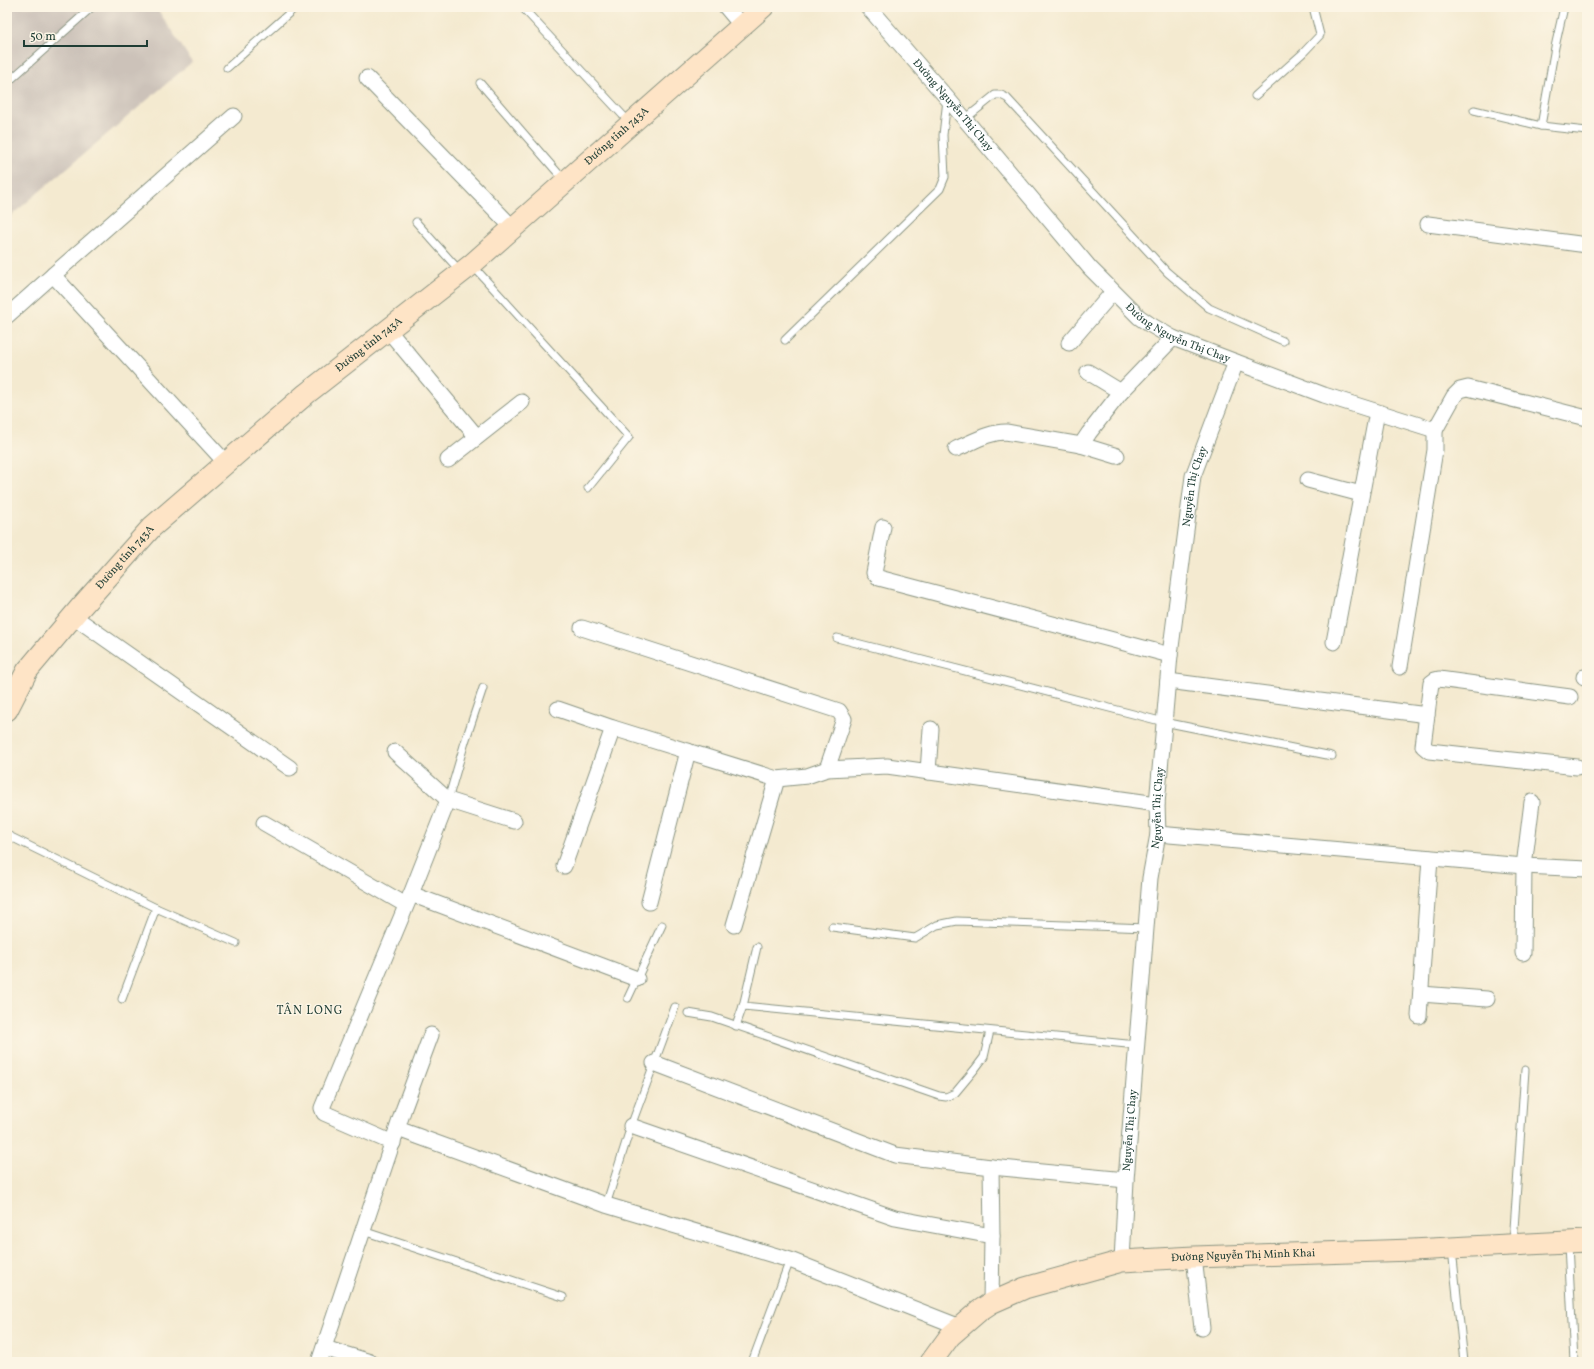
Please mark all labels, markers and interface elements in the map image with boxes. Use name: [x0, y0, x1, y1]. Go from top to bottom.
scale bar: [24, 22, 147, 48]
text: 50 m: [30, 29, 56, 45]
street label: Đường Nguyễn Thị Chạy: [909, 56, 997, 155]
street label: Đường tỉnh 743A: [581, 103, 652, 169]
street label: Đường Nguyễn Thị Chạy: [1122, 300, 1232, 367]
street label: Đường tỉnh 743A: [332, 314, 406, 376]
street label: Nguyễn Thị Chạy: [1179, 444, 1211, 528]
street label: Đường tỉnh 743A: [92, 522, 158, 593]
street label: Nguyễn Thị Chạy: [1148, 766, 1168, 850]
district label: TÂN LONG: [276, 1002, 344, 1019]
street label: Nguyễn Thị Chạy: [1119, 1089, 1141, 1172]
street label: Đường Nguyễn Thị Minh Khai: [1171, 1246, 1315, 1266]

